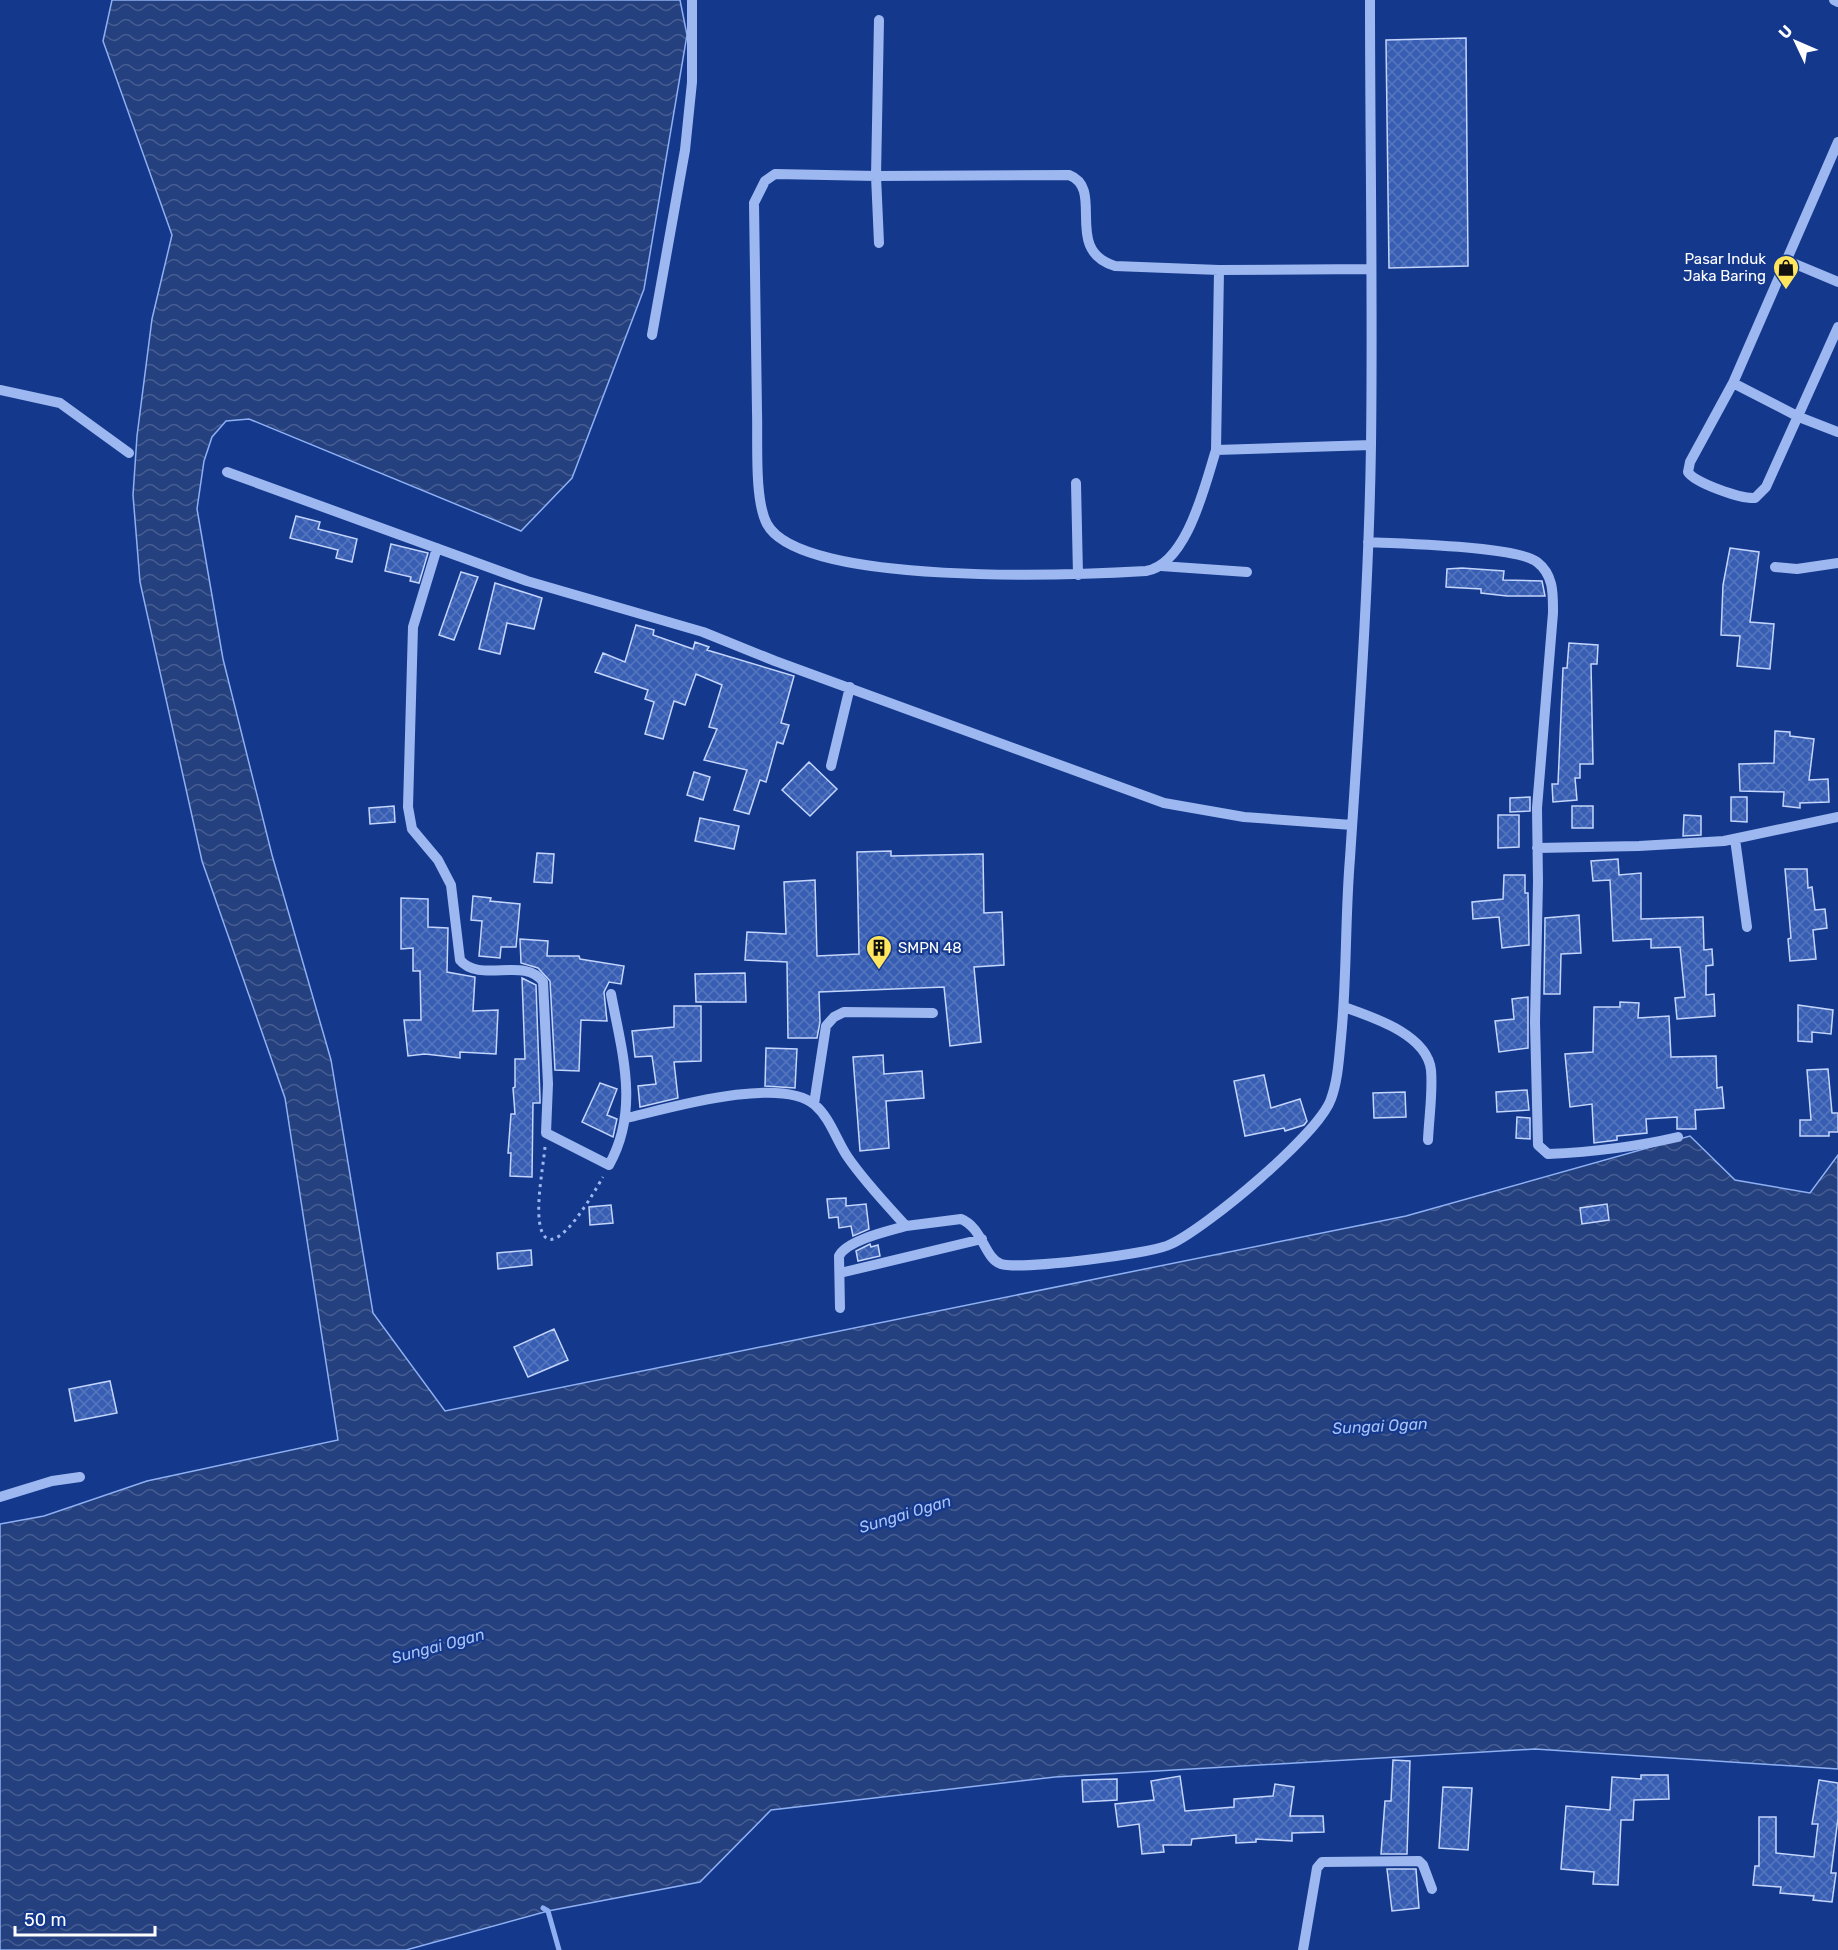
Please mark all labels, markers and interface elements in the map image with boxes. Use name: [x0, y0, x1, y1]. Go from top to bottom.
north arrow: [1766, 12, 1826, 72]
text: U: [1775, 21, 1796, 43]
place label: Pasar Induk Jaka Baring: [1683, 250, 1766, 285]
shop icon: Pasar Induk Jaka Baring: [1771, 253, 1801, 291]
building icon: SMPN 48: [864, 933, 894, 971]
place label: SMPN 48: [898, 939, 962, 957]
water label: Sungai Ogan: [1332, 1414, 1428, 1438]
water label: Sungai Ogan: [857, 1491, 953, 1537]
water label: Sungai Ogan: [389, 1624, 487, 1668]
scale bar: [15, 1899, 154, 1937]
text: 50 m: [24, 1909, 67, 1931]

